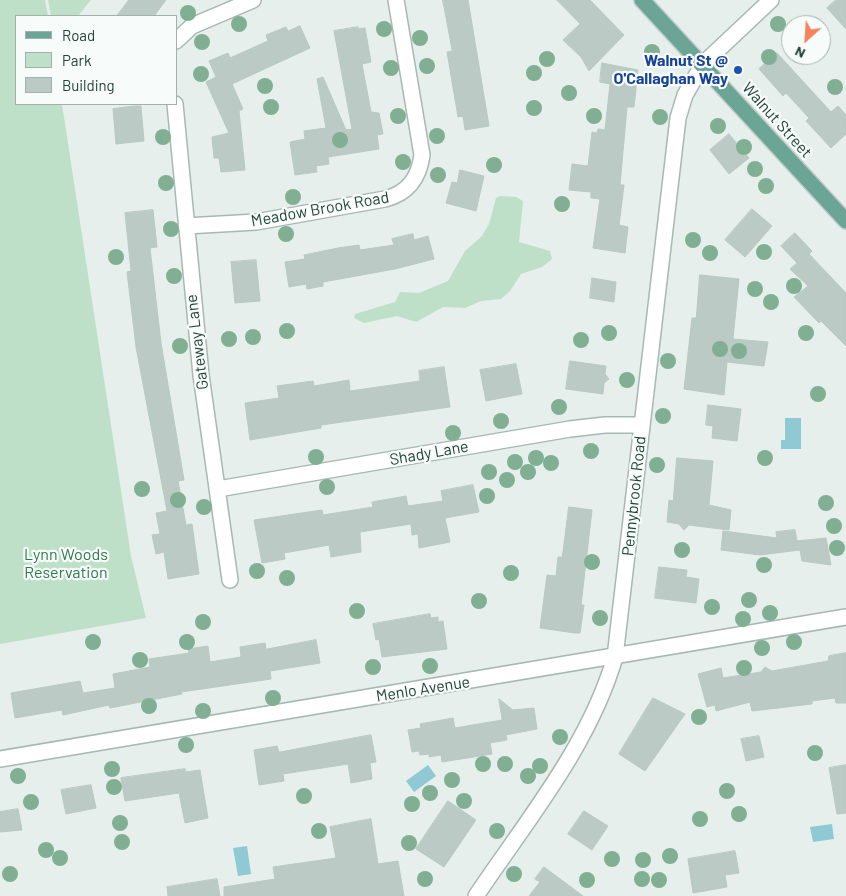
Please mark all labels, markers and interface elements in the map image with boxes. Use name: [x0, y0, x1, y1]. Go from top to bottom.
legend: [15, 15, 178, 105]
north arrow: [781, 15, 831, 65]
text: Road: [62, 26, 95, 44]
text: N: [792, 43, 808, 63]
text: Park: [62, 51, 91, 69]
place label: Walnut St @ O'Callaghan Way: [614, 51, 728, 89]
marker: Walnut St @ O'Callaghan Way: [732, 64, 744, 76]
text: Building: [62, 76, 115, 94]
street label: Walnut Street: [738, 78, 816, 162]
street label: Meadow Brook Road: [250, 187, 390, 231]
street label: Gateway Lane: [182, 293, 212, 391]
street label: Pennybrook Road: [618, 435, 650, 557]
street label: Shady Lane: [388, 437, 470, 469]
park label: Lynn Woods Reservation: [24, 545, 108, 583]
street label: Menlo Avenue: [375, 672, 471, 706]

